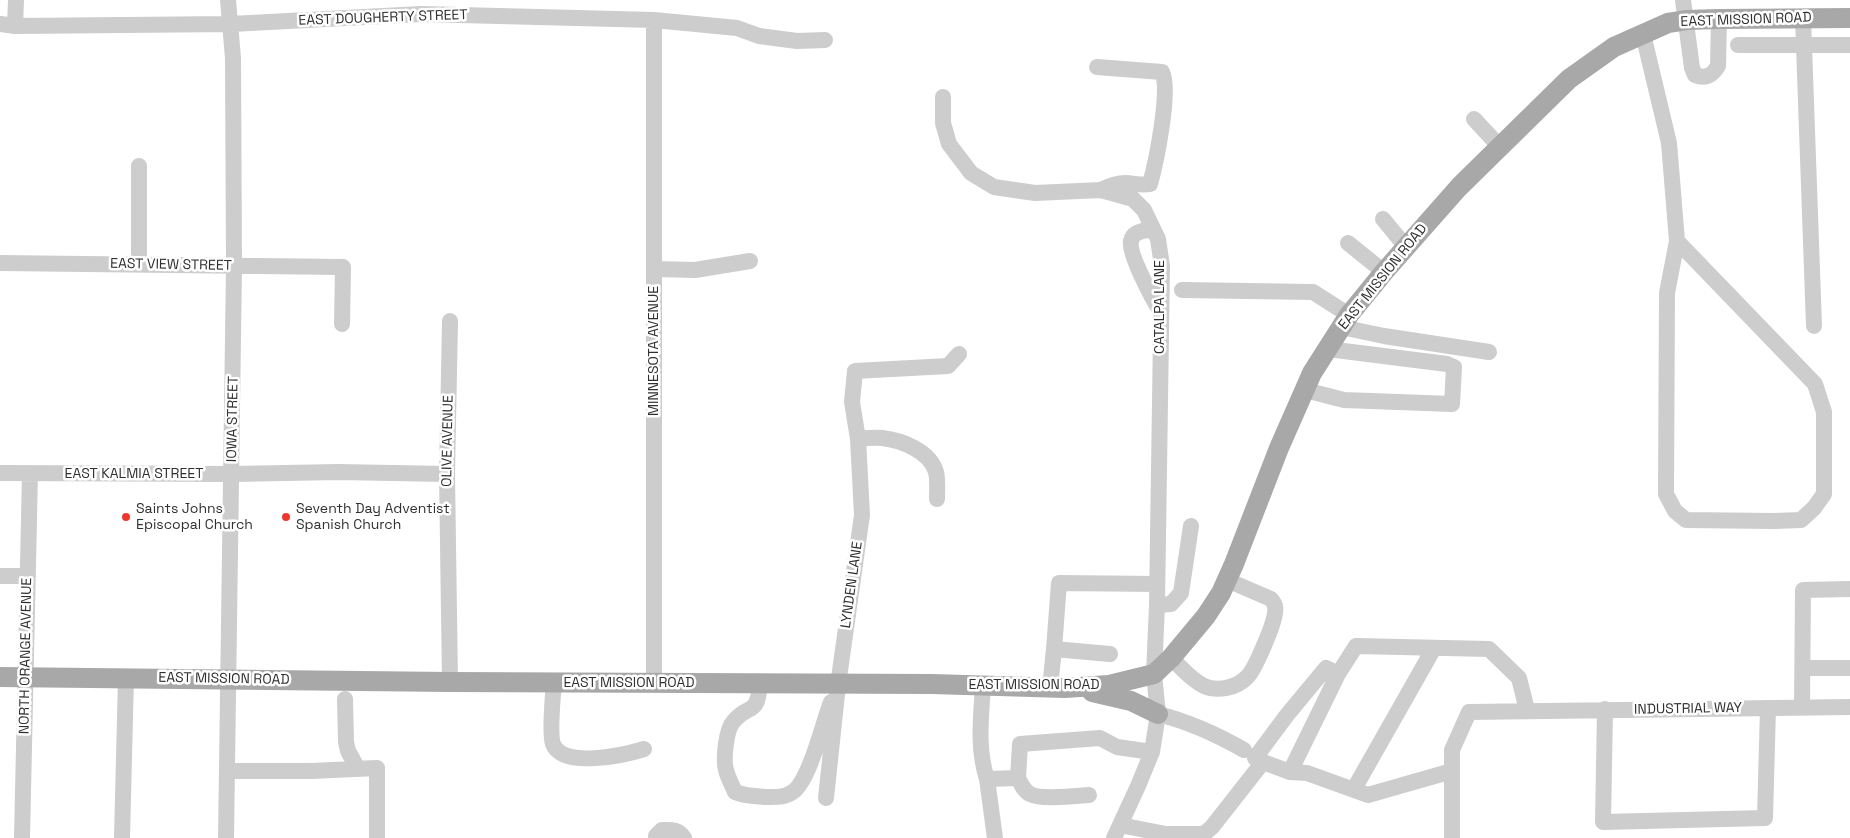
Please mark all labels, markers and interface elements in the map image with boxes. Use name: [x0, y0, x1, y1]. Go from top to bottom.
street label: EAST DOUGHERTY STREET: [298, 7, 468, 29]
street label: EAST MISSION ROAD: [1680, 9, 1812, 31]
street label: EAST MISSION ROAD: [1335, 221, 1431, 333]
street label: EAST VIEW STREET: [110, 256, 232, 274]
street label: CATALPA LANE: [1152, 260, 1168, 354]
street label: MINNESOTA AVENUE: [646, 286, 662, 416]
street label: IOWA STREET: [224, 376, 242, 462]
street label: OLIVE AVENUE: [439, 395, 457, 487]
street label: EAST KALMIA STREET: [65, 466, 203, 482]
place label: Saints Johns Episcopal Church: [136, 501, 253, 534]
place label: Seventh Day Adventist Spanish Church: [296, 501, 450, 534]
marker: Saints Johns Episcopal Church: [120, 511, 132, 523]
marker: Seventh Day Adventist Spanish Church: [280, 511, 292, 523]
street label: LYNDEN LANE: [838, 541, 866, 629]
street label: NORTH ORANGE AVENUE: [16, 578, 36, 734]
street label: EAST MISSION ROAD: [158, 669, 290, 689]
street label: EAST MISSION ROAD: [563, 675, 695, 691]
street label: EAST MISSION ROAD: [968, 677, 1100, 693]
street label: INDUSTRIAL WAY: [1634, 700, 1742, 718]

